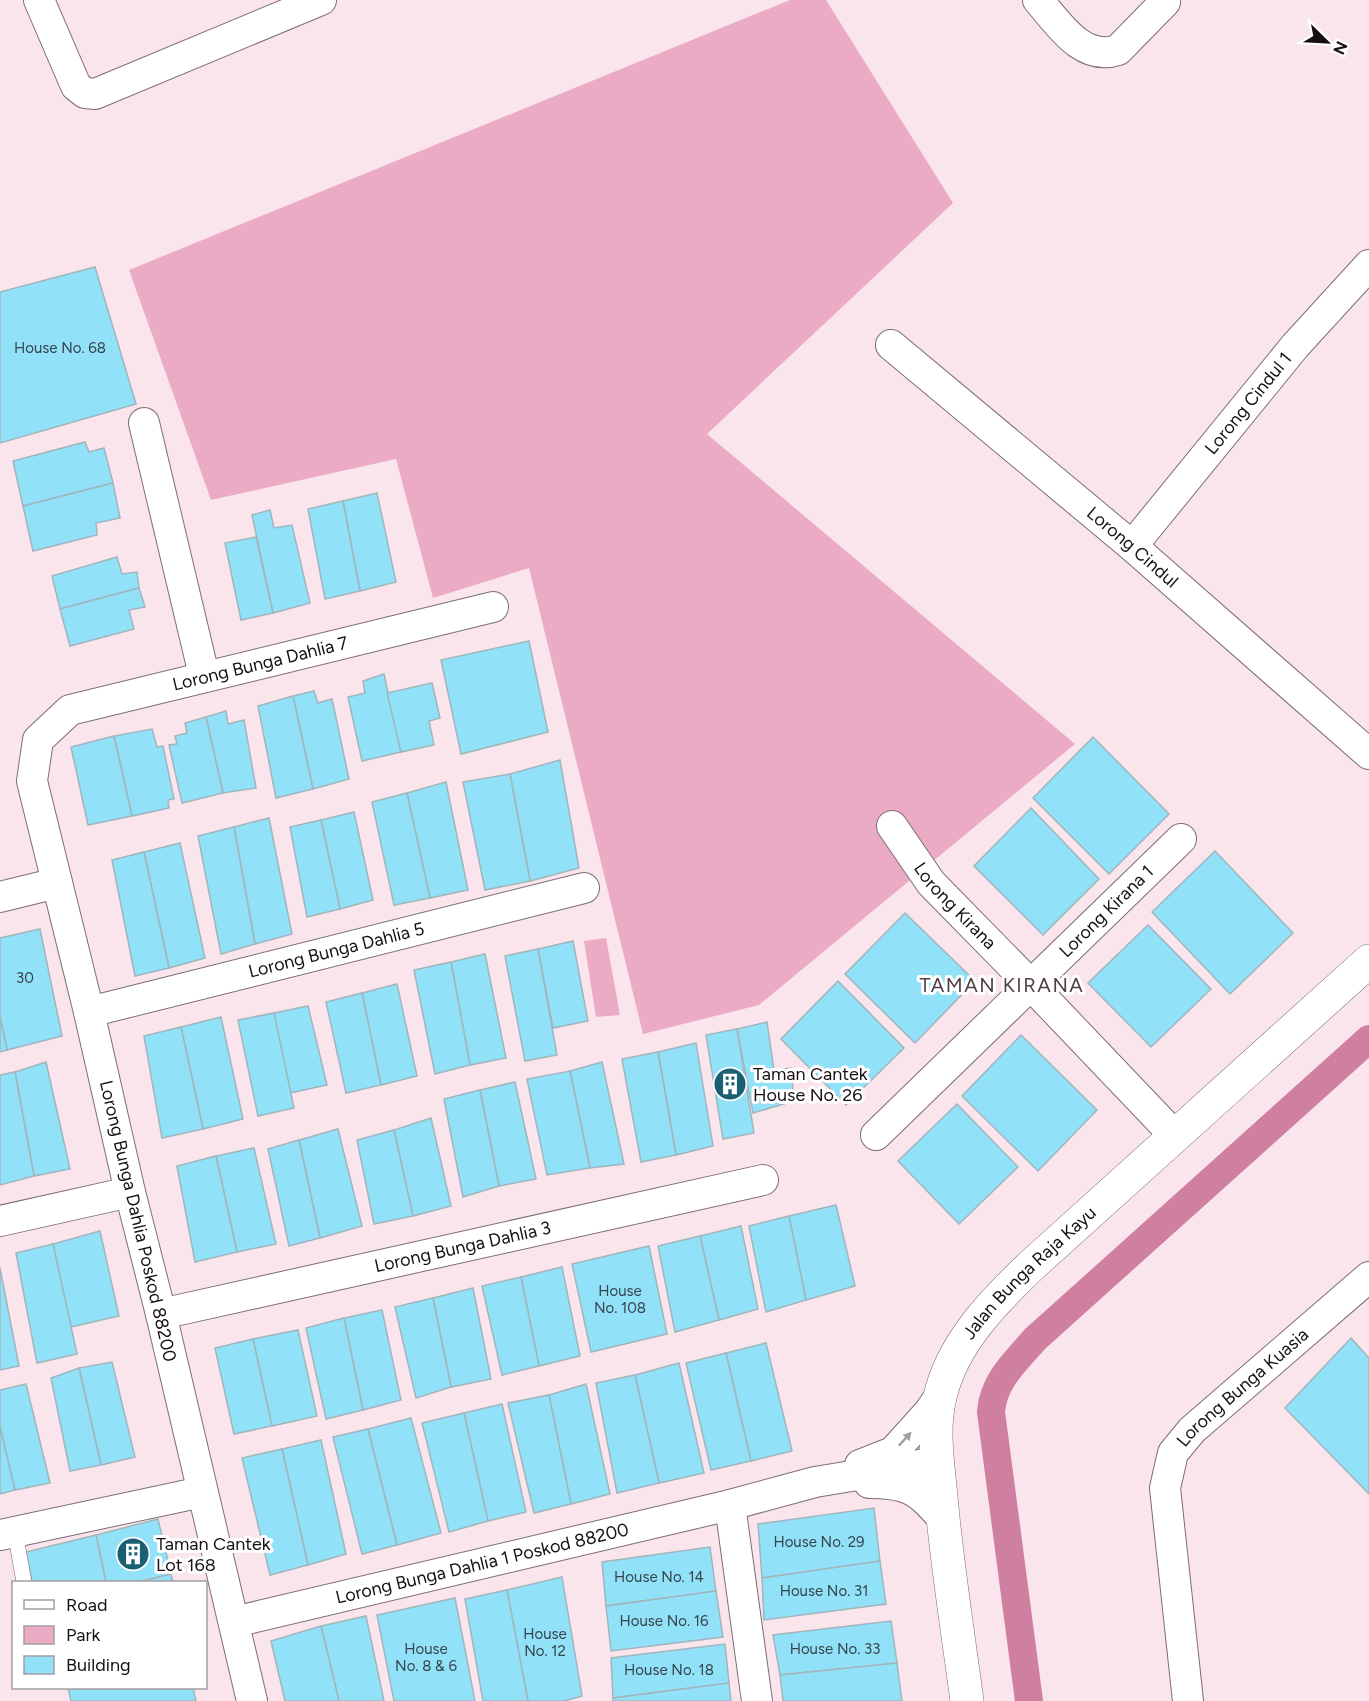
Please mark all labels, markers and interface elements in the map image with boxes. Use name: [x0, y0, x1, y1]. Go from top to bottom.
north arrow: [1297, 12, 1357, 72]
text: N: [1329, 38, 1351, 57]
house number: House No. 68: [14, 339, 106, 357]
street label: Lorong Cindul 1: [1200, 348, 1296, 459]
street label: Lorong Cindul: [1082, 502, 1183, 592]
street label: Lorong Bunga Dahlia 7: [170, 632, 350, 696]
street label: Lorong Kirana: [909, 858, 1001, 954]
street label: Lorong Kirana 1: [1055, 861, 1158, 962]
street label: Lorong Bunga Dahlia 5: [246, 917, 427, 983]
house number: 30: [16, 969, 34, 987]
district label: TAMAN KIRANA: [920, 973, 1084, 997]
place label: Taman Cantek House No. 26: [753, 1063, 868, 1106]
building icon: Taman Cantek House No. 26: [712, 1066, 748, 1102]
street label: Lorong Bunga Dahlia Poskod 88200: [95, 1078, 181, 1364]
street label: Jalan Bunga Raja Kayu: [958, 1202, 1101, 1344]
street label: Lorong Bunga Dahlia 3: [372, 1217, 553, 1277]
house number: House No. 108: [594, 1282, 646, 1317]
street label: Lorong Bunga Kuasia: [1172, 1323, 1313, 1451]
one-way arrow: [898, 1432, 912, 1447]
street label: Lorong Bunga Dahlia 1 Poskod 88200: [333, 1518, 631, 1609]
place label: Taman Cantek Lot 168: [156, 1533, 271, 1576]
house number: House No. 29: [773, 1533, 865, 1551]
building icon: Taman Cantek Lot 168: [115, 1536, 151, 1572]
house number: House No. 14: [614, 1568, 704, 1586]
legend: [12, 1581, 207, 1689]
house number: House No. 31: [780, 1582, 868, 1600]
text: Road: [66, 1594, 107, 1616]
house number: House No. 16: [619, 1612, 709, 1630]
text: Park: [66, 1624, 101, 1646]
house number: House No. 12: [523, 1625, 567, 1660]
house number: House No. 8 & 6: [395, 1640, 457, 1675]
house number: House No. 33: [790, 1640, 880, 1658]
text: Building: [66, 1654, 131, 1676]
house number: House No. 18: [624, 1661, 714, 1679]

